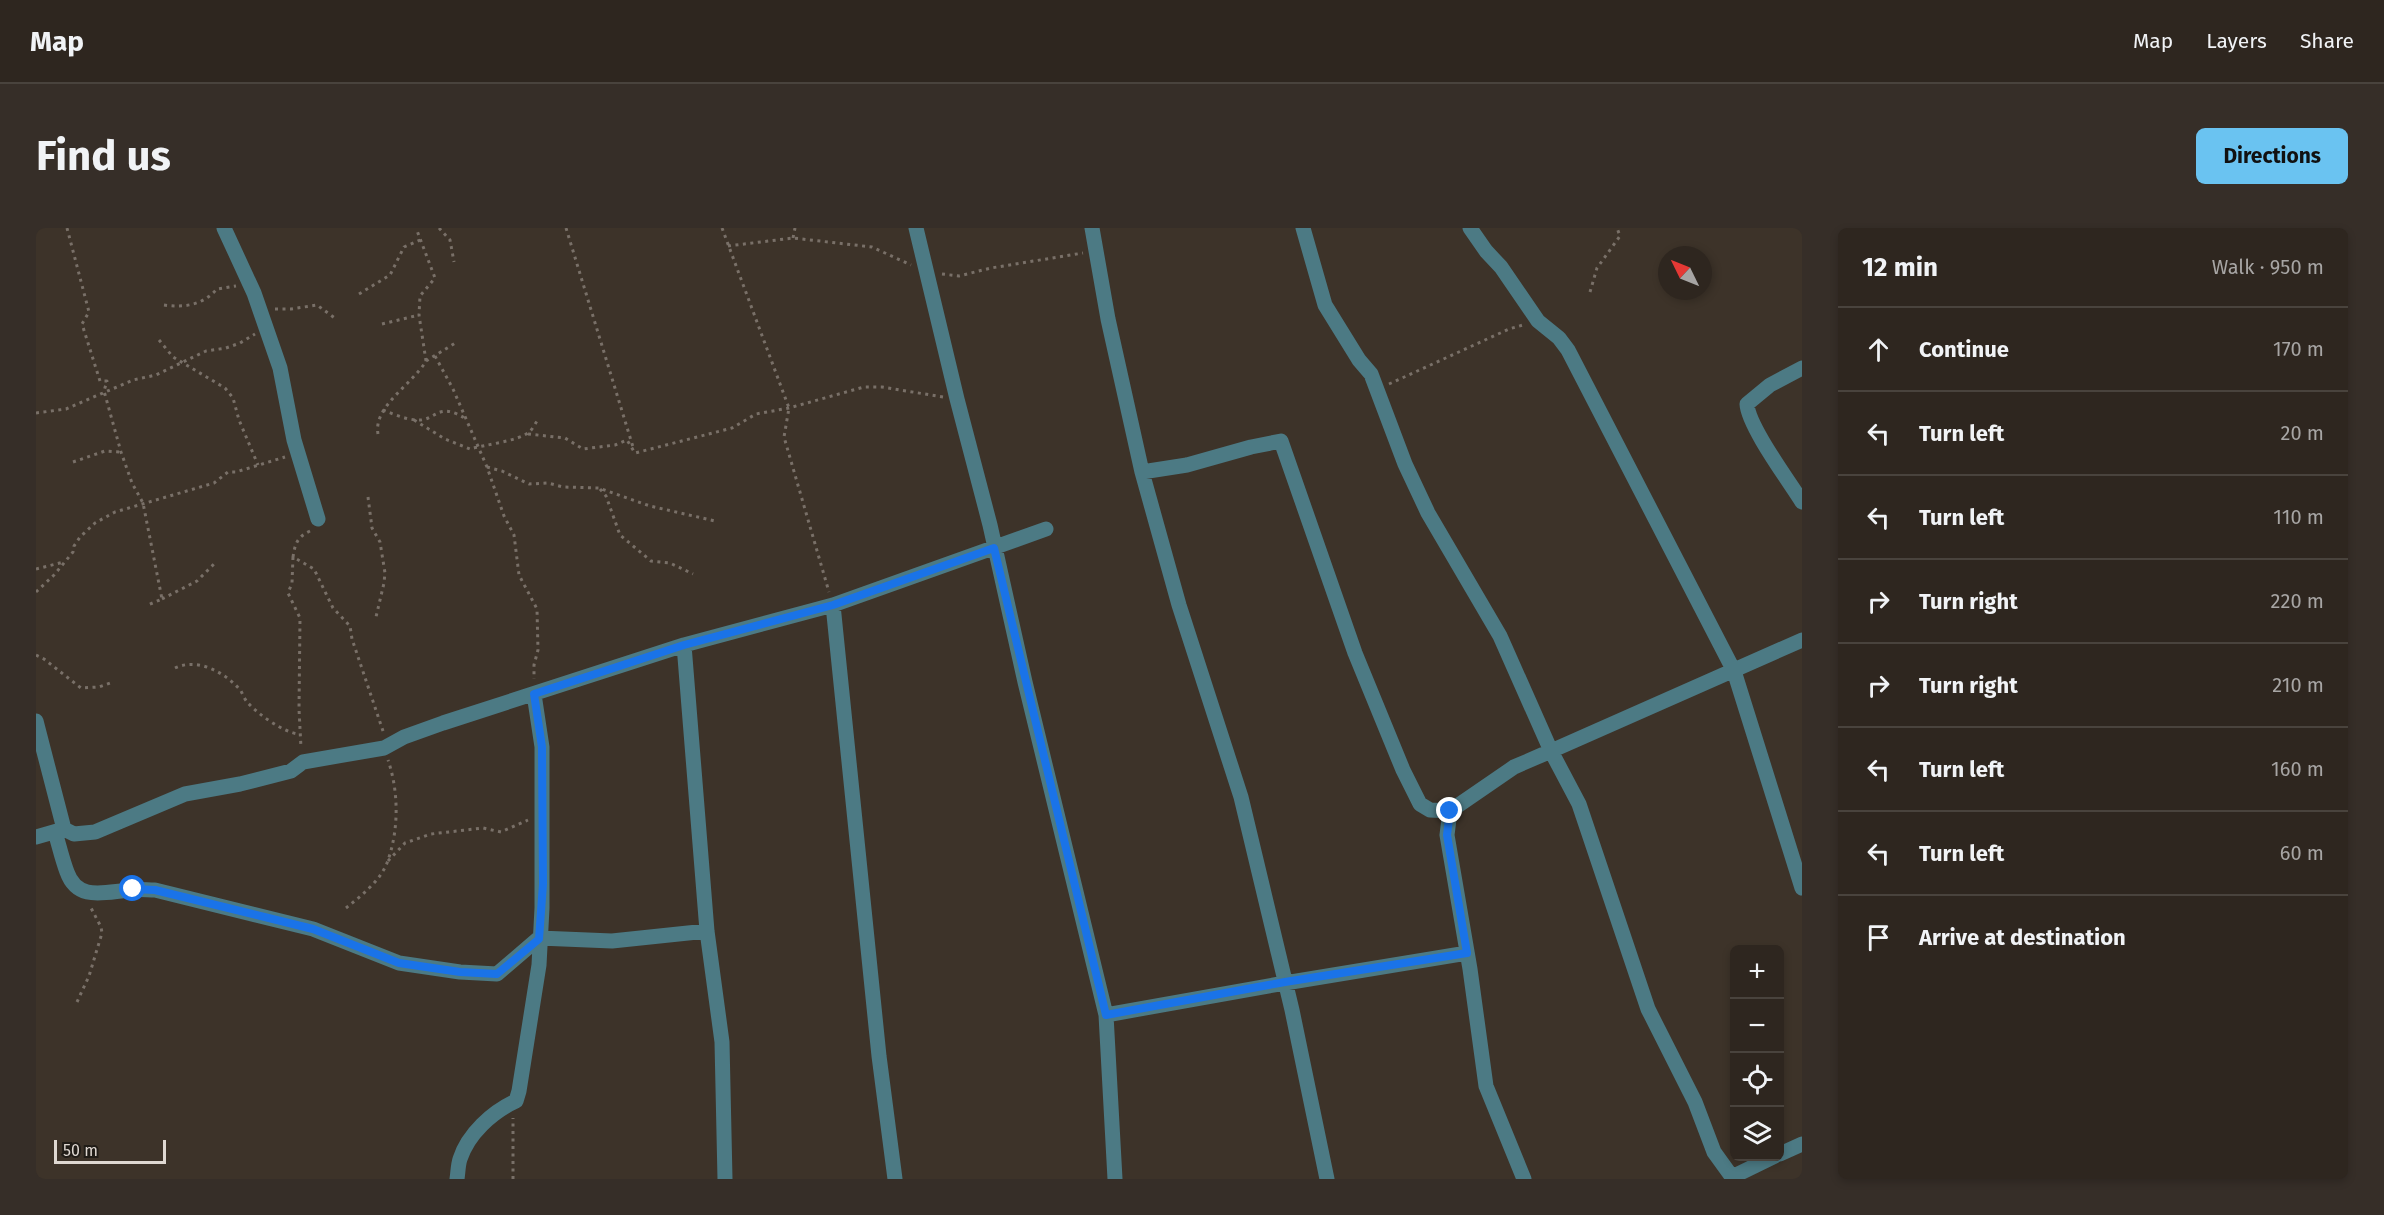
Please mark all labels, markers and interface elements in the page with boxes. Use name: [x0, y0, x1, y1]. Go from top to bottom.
text: Map: [30, 25, 84, 58]
text: Map: [2133, 28, 2173, 54]
text: Layers: [2206, 28, 2267, 54]
text: Share: [2300, 28, 2354, 54]
button: Directions: [2196, 128, 2348, 184]
text: Find us: [36, 131, 171, 181]
north arrow: [1658, 246, 1712, 300]
text: 12 min: [1862, 252, 1938, 283]
text: Walk · 950 m: [2212, 255, 2324, 279]
icon: ahead: [1862, 333, 1895, 366]
text: Continue: [1919, 336, 2009, 363]
text: 170 m: [2273, 337, 2324, 361]
icon: left: [1862, 417, 1895, 450]
text: Turn left: [1919, 420, 2004, 447]
text: 20 m: [2281, 421, 2324, 445]
icon: left: [1862, 501, 1895, 534]
text: Turn left: [1919, 504, 2004, 531]
text: 110 m: [2273, 505, 2324, 529]
icon: right: [1862, 585, 1895, 618]
text: Turn right: [1919, 588, 2018, 615]
text: 220 m: [2271, 589, 2324, 613]
icon: right: [1862, 669, 1895, 702]
text: Turn right: [1919, 672, 2018, 699]
text: 210 m: [2272, 673, 2324, 697]
icon: left: [1862, 753, 1895, 786]
text: Turn left: [1919, 756, 2004, 783]
text: 160 m: [2271, 757, 2324, 781]
route end: [1436, 797, 1462, 823]
icon: left: [1862, 837, 1895, 870]
text: Turn left: [1919, 840, 2004, 867]
text: 60 m: [2280, 841, 2324, 865]
route start: [119, 875, 145, 901]
icon: arrive: [1862, 921, 1895, 954]
text: Arrive at destination: [1919, 924, 2126, 951]
map controls: [1730, 945, 1784, 1161]
button: +: [1730, 945, 1784, 999]
button: −: [1730, 999, 1784, 1053]
button: locate: [1730, 1053, 1784, 1107]
button: layers: [1730, 1107, 1784, 1161]
scale bar: [54, 1137, 166, 1164]
text: 50 m: [63, 1141, 98, 1160]

